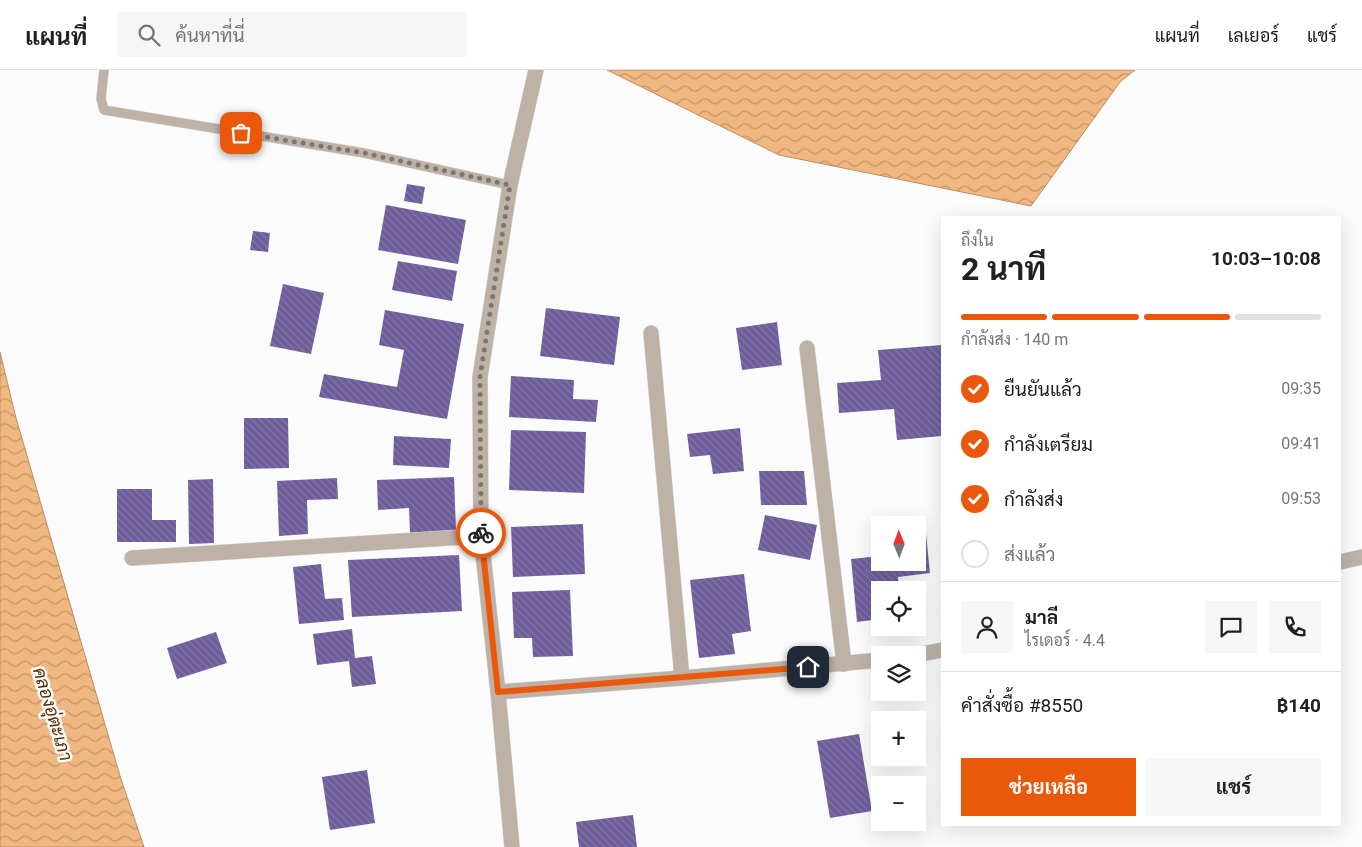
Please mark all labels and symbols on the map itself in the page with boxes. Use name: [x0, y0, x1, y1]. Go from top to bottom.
pin: [220, 112, 262, 154]
courier: [456, 508, 506, 558]
north arrow: [871, 516, 926, 571]
pin: [787, 646, 829, 688]
water label: คลองอุ่ตะเภา: [27, 664, 78, 764]

